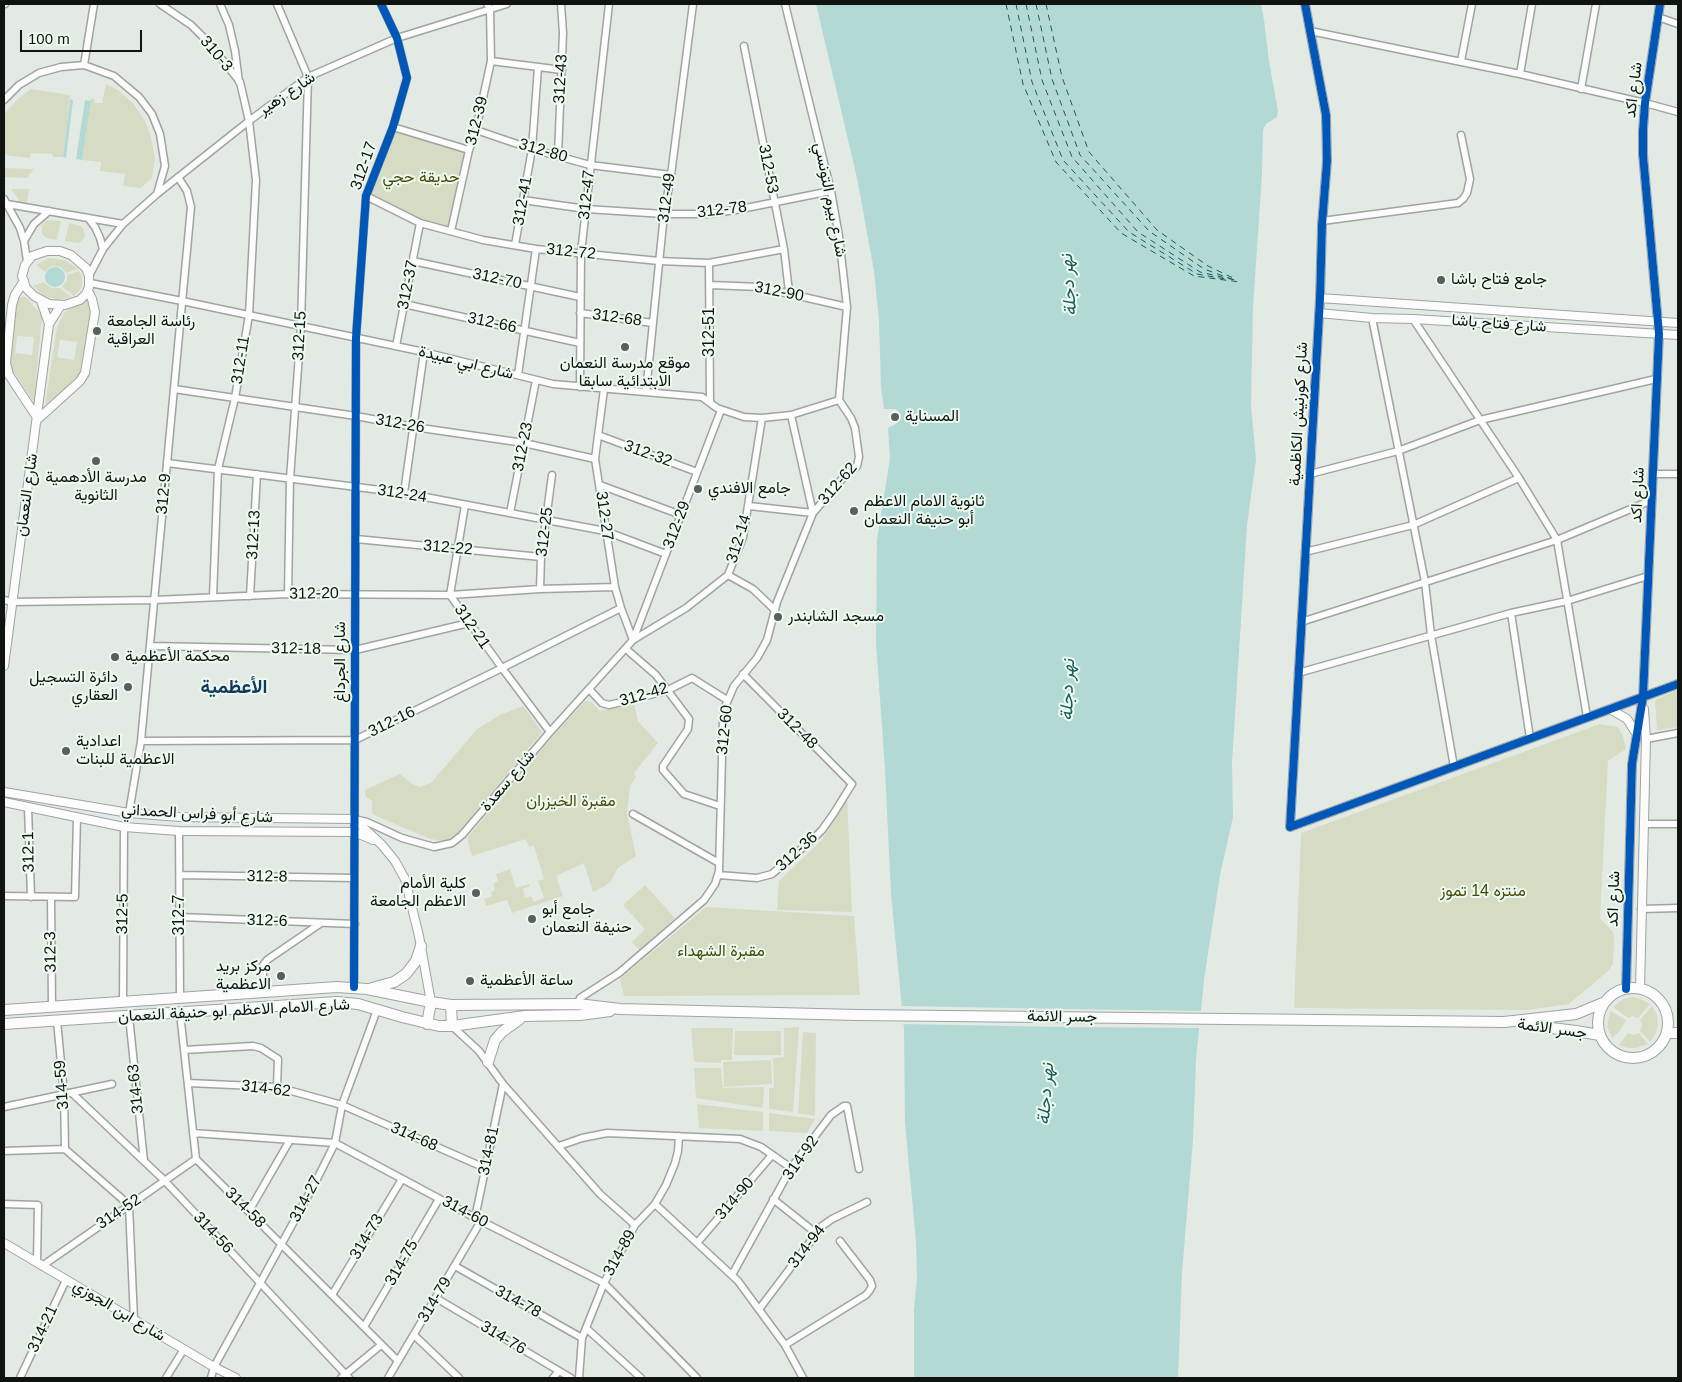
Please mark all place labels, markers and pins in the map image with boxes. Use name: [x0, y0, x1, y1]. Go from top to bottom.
place label: جامع فتاح باشا: [1451, 270, 1547, 290]
marker: جامع فتاح باشا: [1435, 274, 1447, 286]
place label: رئاسة الجامعة العراقية: [107, 312, 195, 350]
marker: رئاسة الجامعة العراقية: [91, 325, 103, 337]
marker: موقع مدرسة النعمان الابتدائية سابقا: [619, 341, 631, 353]
place label: موقع مدرسة النعمان الابتدائية سابقا: [560, 354, 690, 392]
place label: المسناية: [905, 407, 959, 427]
marker: المسناية: [889, 411, 901, 423]
marker: مدرسة الأدهمية الثانوية: [90, 455, 102, 467]
place label: مدرسة الأدهمية الثانوية: [45, 468, 147, 506]
place label: جامع الافندي: [708, 479, 791, 499]
marker: جامع الافندي: [692, 483, 704, 495]
place label: ثانوية الامام الاعظم أبو حنيفة النعمان: [864, 492, 984, 530]
marker: ثانوية الامام الاعظم أبو حنيفة النعمان: [848, 505, 860, 517]
place label: مسجد الشابندر: [788, 607, 884, 627]
marker: مسجد الشابندر: [772, 611, 784, 623]
place label: محكمة الأعظمية: [125, 647, 230, 667]
marker: محكمة الأعظمية: [109, 651, 121, 663]
place label: دائرة التسجيل العقاري: [29, 668, 118, 706]
marker: دائرة التسجيل العقاري: [122, 681, 134, 693]
place label: اعدادية الاعظمية للبنات: [76, 732, 174, 770]
marker: اعدادية الاعظمية للبنات: [60, 745, 72, 757]
place label: كلية الأمام الاعظم الجامعة: [370, 874, 466, 912]
marker: كلية الأمام الاعظم الجامعة: [470, 887, 482, 899]
place label: جامع أبو حنيفة النعمان: [542, 900, 632, 938]
marker: جامع أبو حنيفة النعمان: [526, 913, 538, 925]
place label: مركز بريد الاعظمية: [216, 957, 271, 995]
marker: مركز بريد الاعظمية: [275, 970, 287, 982]
place label: ساعة الأعظمية: [480, 971, 573, 991]
marker: ساعة الأعظمية: [464, 975, 476, 987]

